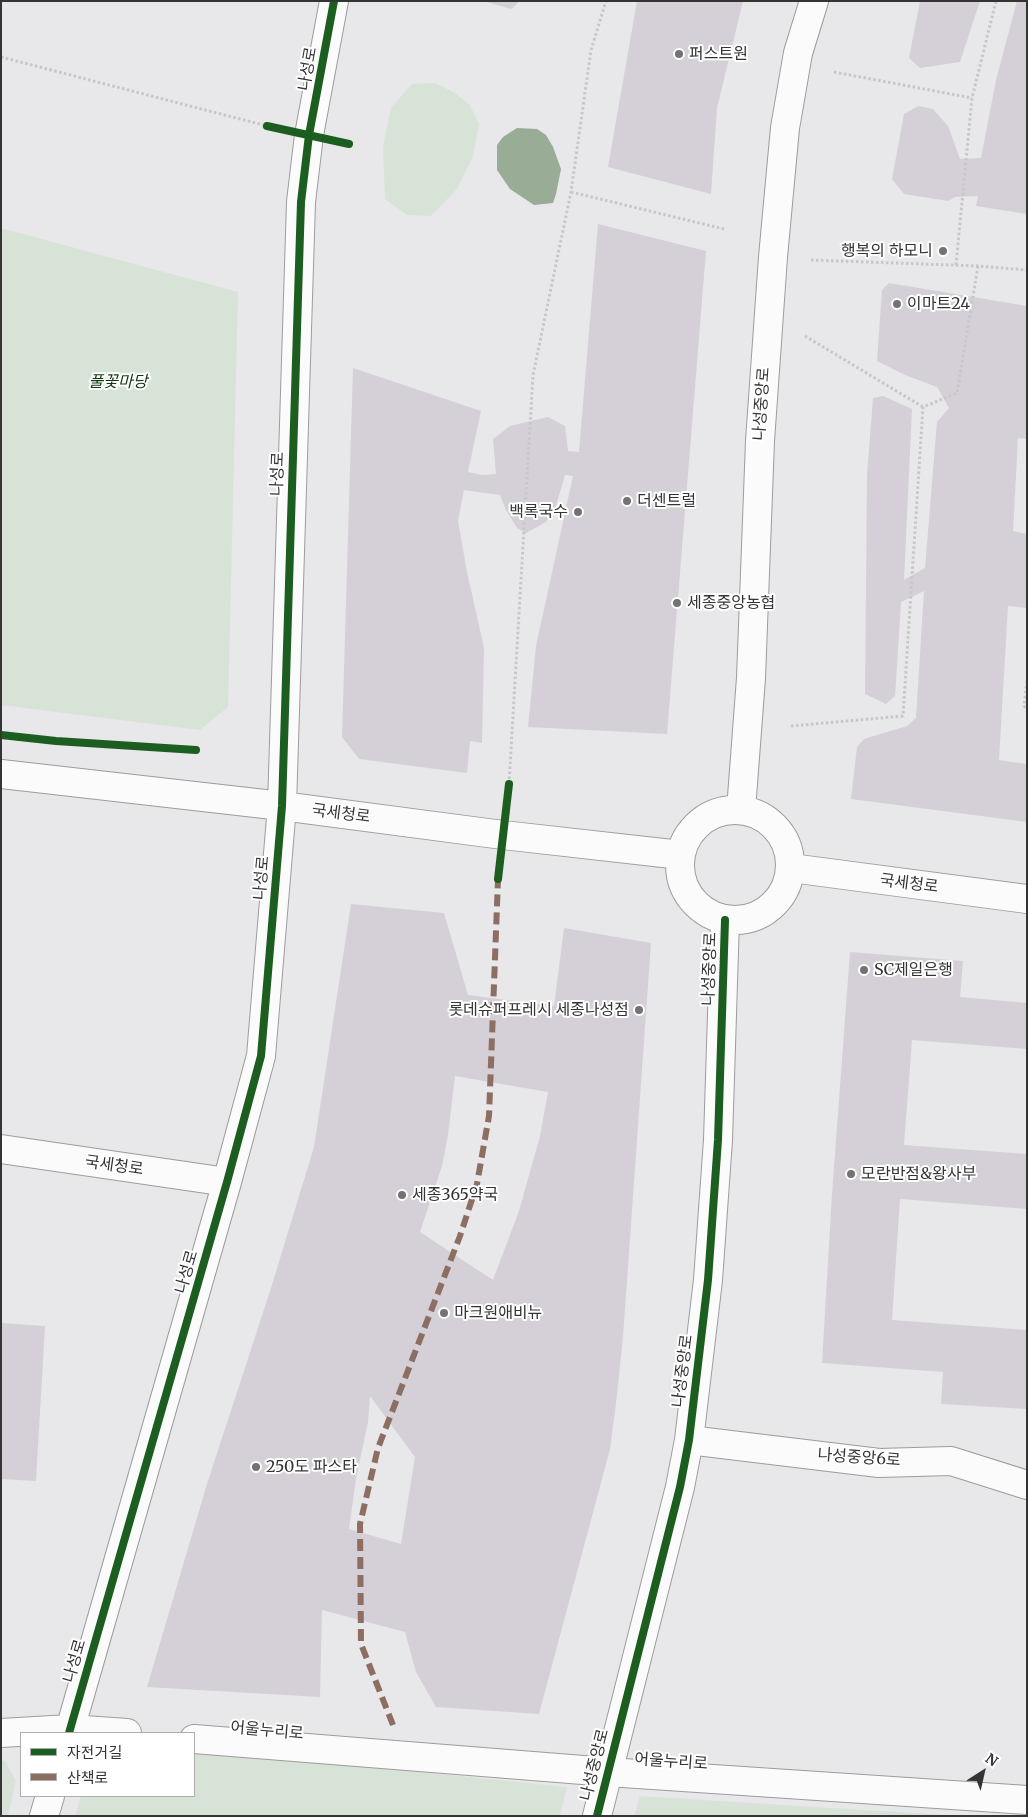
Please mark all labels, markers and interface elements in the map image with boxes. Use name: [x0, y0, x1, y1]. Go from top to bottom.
place label: 퍼스트원: [689, 44, 748, 64]
street label: 나성로: [295, 46, 321, 92]
marker: 퍼스트원: [673, 48, 685, 60]
place label: 행복의 하모니: [841, 241, 933, 261]
marker: 행복의 하모니: [937, 245, 949, 257]
place label: 이마트24: [907, 294, 970, 314]
marker: 이마트24: [891, 298, 903, 310]
street label: 나성중앙로: [750, 367, 774, 441]
park label: 풀꽃마당: [89, 372, 147, 392]
street label: 나성로: [268, 452, 288, 496]
place label: 더센트럴: [637, 491, 696, 511]
marker: 더센트럴: [621, 495, 633, 507]
place label: 백록국수: [509, 502, 568, 522]
marker: 백록국수: [572, 506, 584, 518]
place label: 세종중앙농협: [687, 593, 775, 613]
marker: 세종중앙농협: [671, 597, 683, 609]
street label: 국세청로: [311, 801, 371, 827]
street label: 나성로: [251, 855, 273, 901]
street label: 국세청로: [879, 871, 939, 897]
street label: 나성중앙로: [699, 932, 721, 1006]
place label: SC제일은행: [874, 960, 953, 980]
marker: SC제일은행: [858, 964, 870, 976]
place label: 롯데슈퍼프레시 세종나성점: [449, 1000, 629, 1020]
marker: 롯데슈퍼프레시 세종나성점: [633, 1004, 645, 1016]
street label: 국세청로: [84, 1152, 144, 1180]
place label: 모란반점&왕사부: [861, 1164, 976, 1184]
marker: 모란반점&왕사부: [845, 1168, 857, 1180]
place label: 세종365약국: [412, 1185, 498, 1205]
marker: 세종365약국: [396, 1189, 408, 1201]
street label: 나성로: [172, 1248, 202, 1296]
place label: 마크원애비뉴: [454, 1303, 542, 1323]
marker: 마크원애비뉴: [438, 1307, 450, 1319]
street label: 나성중앙로: [669, 1333, 697, 1409]
street label: 나성중앙6로: [817, 1446, 901, 1470]
place label: 250도 파스타: [266, 1457, 357, 1477]
marker: 250도 파스타: [250, 1461, 262, 1473]
street label: 나성로: [60, 1637, 90, 1685]
street label: 어울누리로: [230, 1718, 304, 1744]
street label: 나성중앙로: [577, 1727, 613, 1803]
legend: [20, 1732, 195, 1797]
text: 자전거길: [67, 1743, 122, 1762]
north arrow: [958, 1747, 1008, 1797]
text: N: [982, 1749, 1001, 1770]
street label: 어울누리로: [634, 1750, 708, 1774]
text: 산책로: [67, 1768, 108, 1787]

